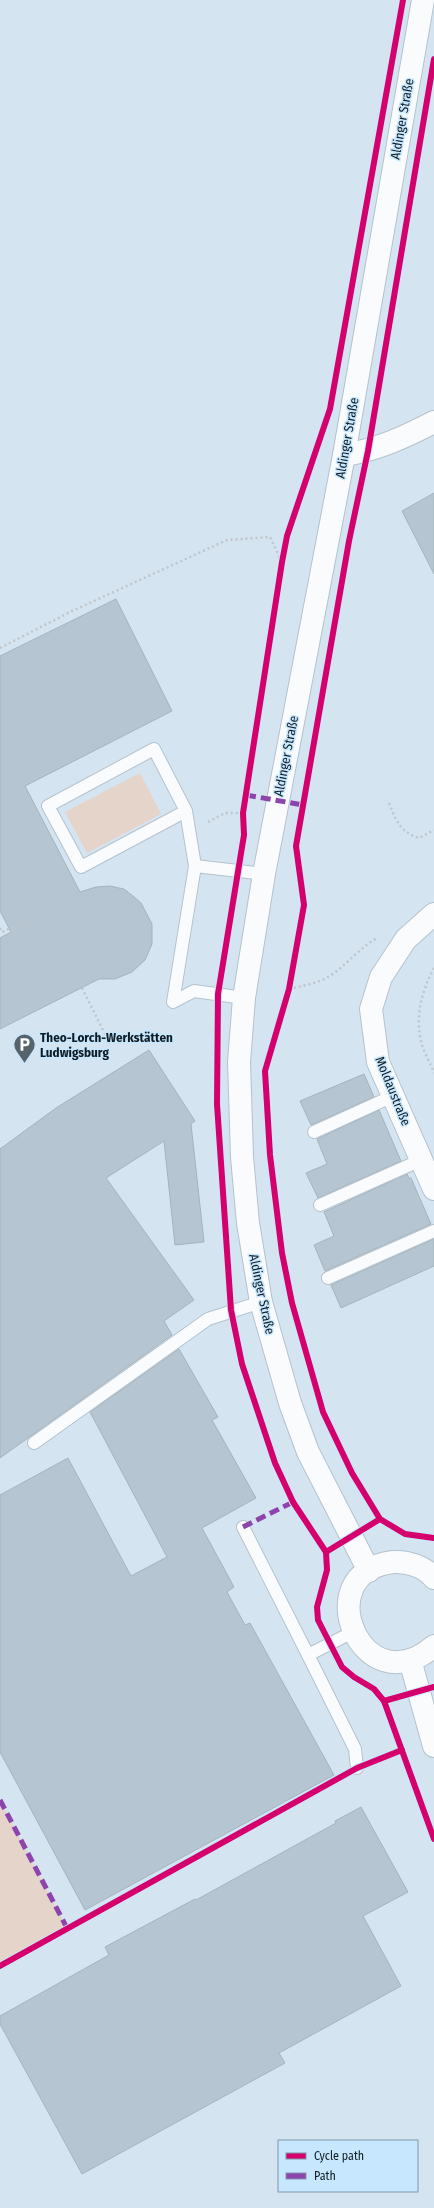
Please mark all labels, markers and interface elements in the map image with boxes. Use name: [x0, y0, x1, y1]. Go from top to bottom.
street label: Aldinger Straße: [388, 77, 416, 161]
street label: Aldinger Straße: [333, 396, 361, 480]
street label: Aldinger Straße: [271, 714, 301, 798]
place label: Theo-Lorch-Werkstätten Ludwigsburg: [40, 1030, 173, 1060]
parking icon: Theo-Lorch-Werkstätten Ludwigsburg: [12, 1031, 38, 1064]
street label: Moldaustraße: [372, 1054, 414, 1128]
street label: Aldinger Straße: [246, 1252, 278, 1336]
legend: [278, 2140, 418, 2192]
text: Cycle path: [314, 2149, 364, 2163]
text: Path: [314, 2169, 336, 2183]

